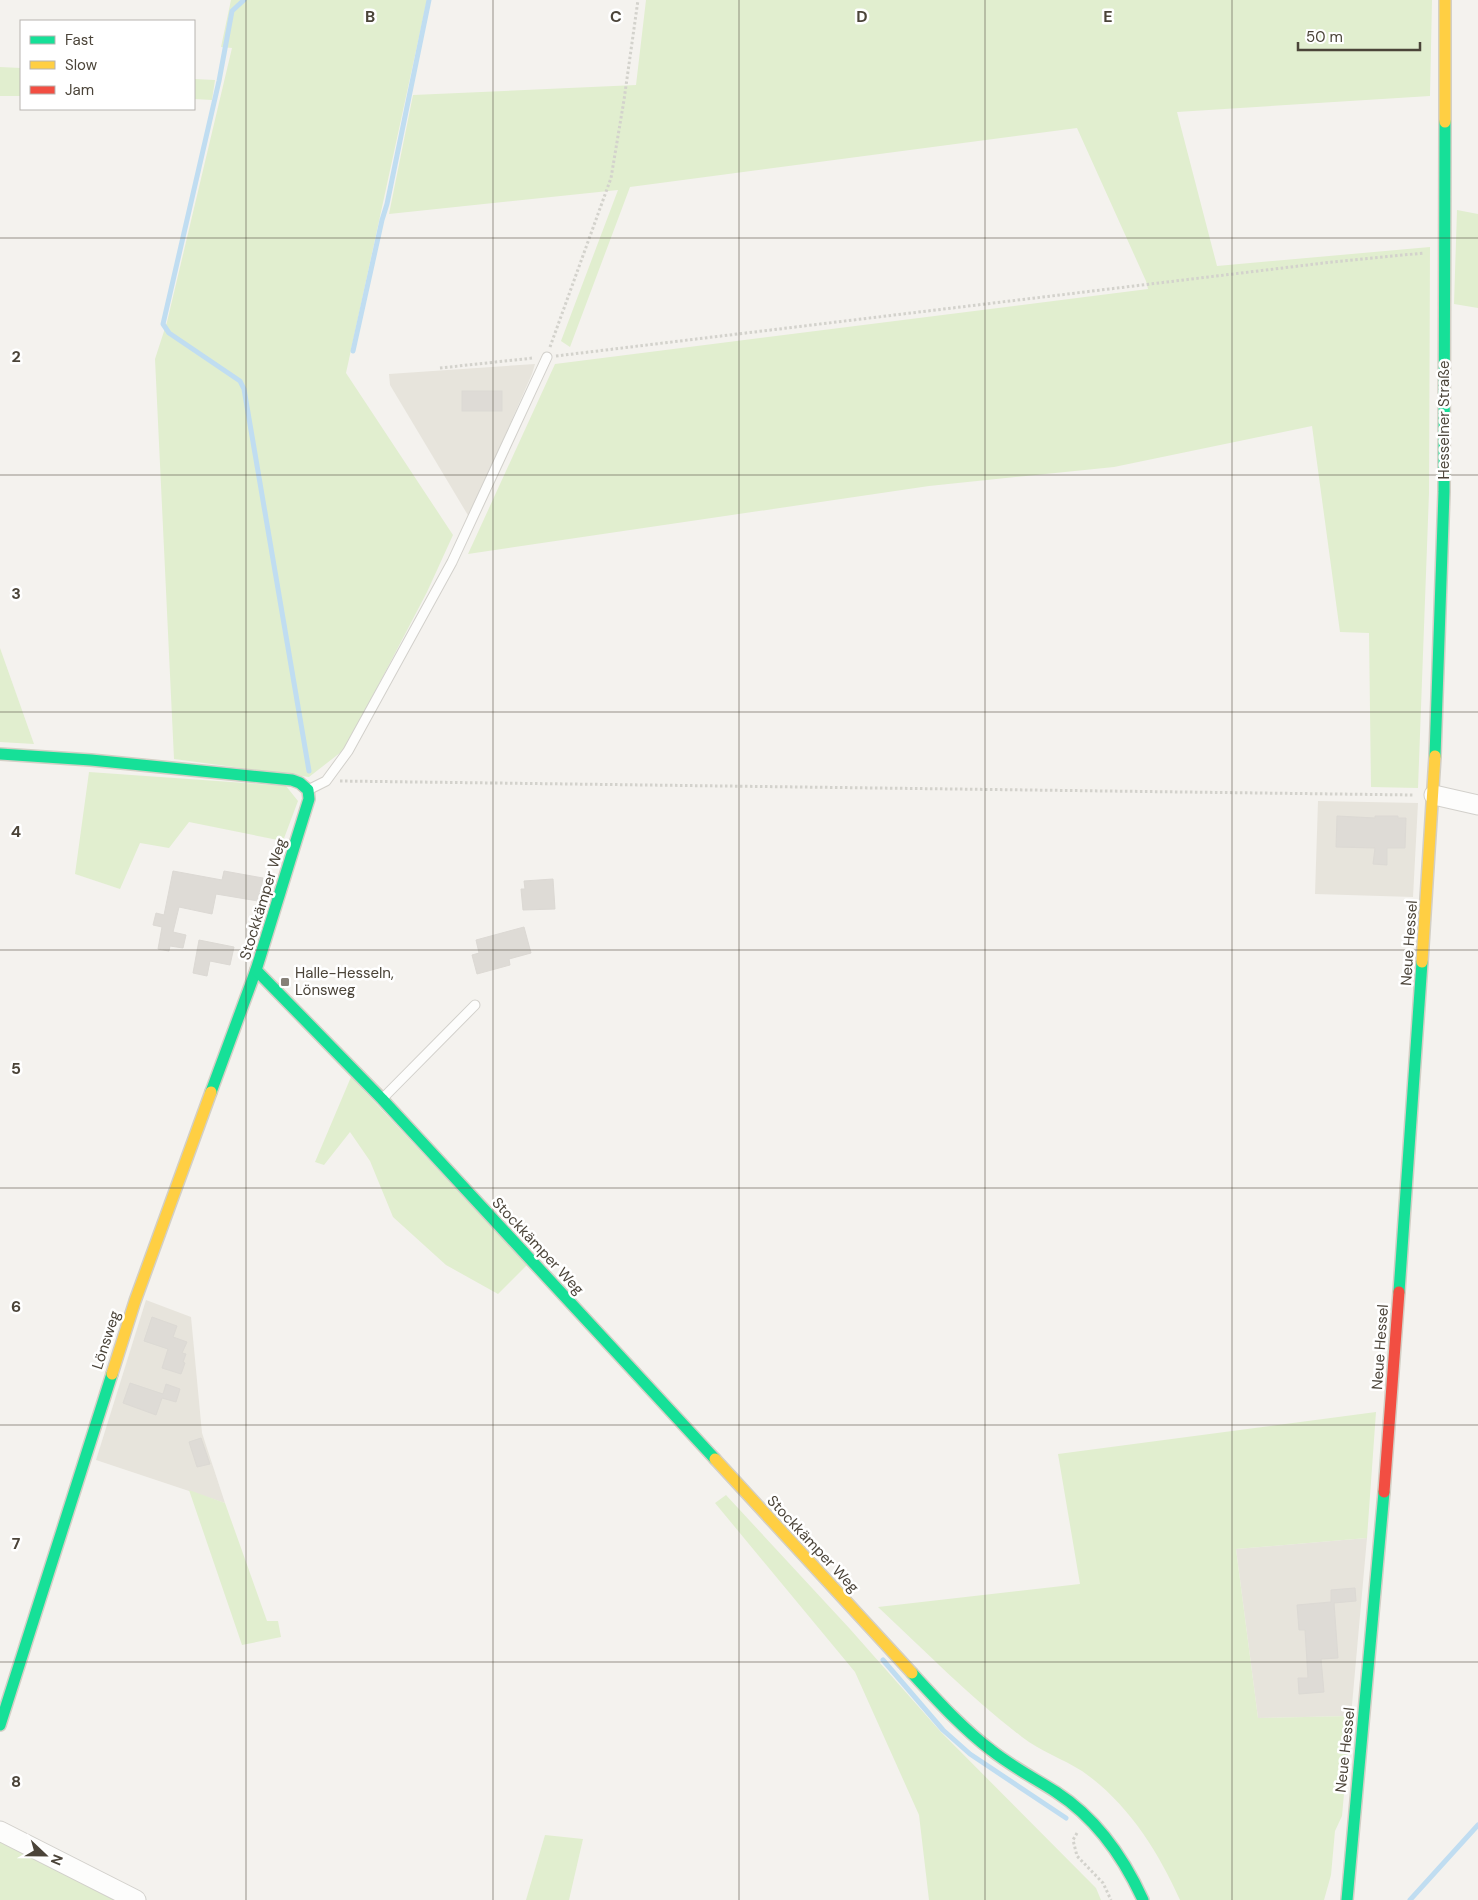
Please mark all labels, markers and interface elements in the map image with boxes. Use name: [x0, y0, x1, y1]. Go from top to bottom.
text: B: [365, 6, 375, 27]
text: C: [610, 6, 622, 27]
text: D: [856, 6, 868, 27]
text: E: [1103, 6, 1113, 27]
legend: [20, 20, 195, 110]
scale bar: [1298, 20, 1420, 52]
text: 50 m: [1306, 27, 1343, 47]
text: Fast: [65, 30, 94, 50]
text: Slow: [65, 55, 98, 75]
text: Jam: [65, 80, 94, 100]
text: 2: [11, 346, 21, 367]
street label: Hesselner Straße: [1434, 361, 1454, 479]
text: 3: [11, 583, 21, 604]
text: 4: [11, 821, 21, 842]
street label: Stockkämper Weg: [235, 836, 291, 962]
street label: Neue Hessel: [1396, 900, 1422, 986]
place label: Halle-Hesseln, Lönsweg: [295, 963, 394, 1000]
marker: Halle-Hesseln, Lönsweg: [279, 976, 291, 988]
text: 5: [11, 1058, 21, 1079]
street label: Stockkämper Weg: [488, 1193, 588, 1299]
text: 6: [11, 1296, 21, 1317]
street label: Neue Hessel: [1367, 1304, 1393, 1390]
street label: Lönsweg: [87, 1308, 125, 1372]
street label: Stockkämper Weg: [763, 1491, 863, 1597]
text: 7: [12, 1533, 21, 1554]
street label: Neue Hessel: [1331, 1706, 1359, 1794]
text: 8: [11, 1771, 21, 1792]
north arrow: [20, 1830, 70, 1880]
text: N: [47, 1852, 67, 1868]

